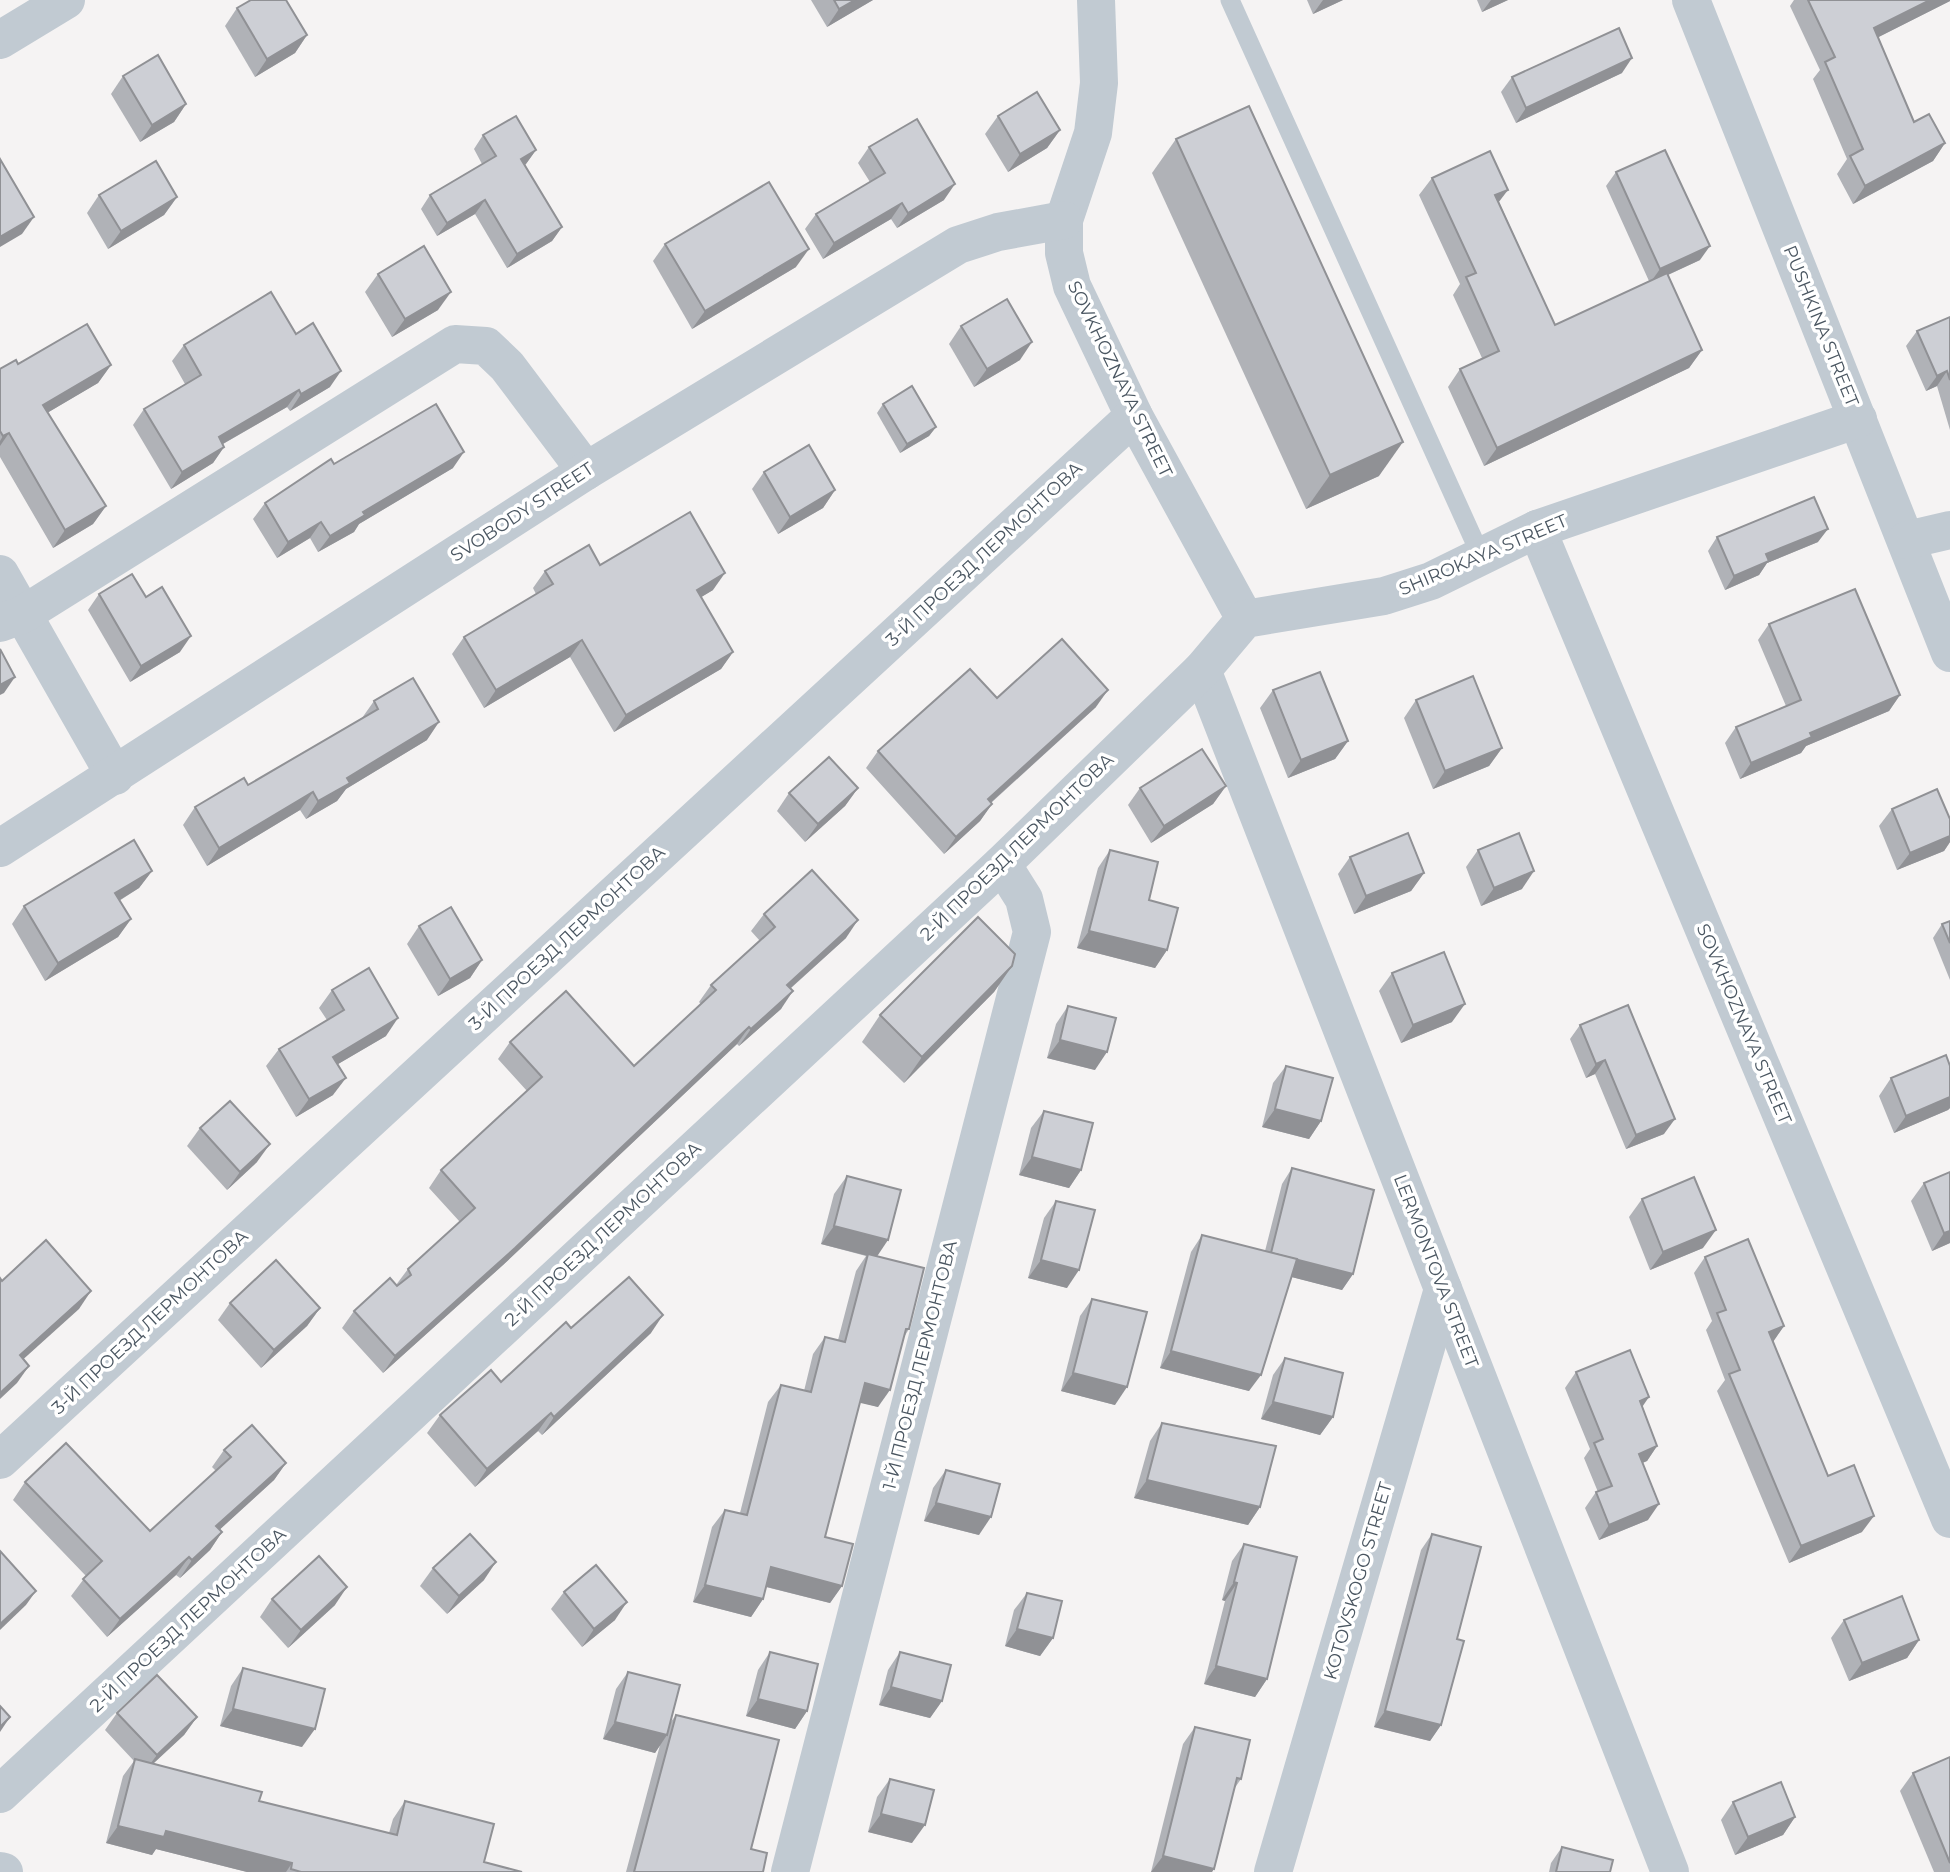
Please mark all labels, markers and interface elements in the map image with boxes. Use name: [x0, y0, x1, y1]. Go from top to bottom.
street label: PUSHKINA STREET: [1779, 242, 1864, 410]
street label: SOVKHOZNAYA STREET: [1063, 277, 1177, 481]
street label: SVOBODY STREET: [446, 457, 598, 566]
street label: 3-Й ПРОЕЗД ЛЕРМОНТОВА: [881, 457, 1087, 651]
street label: SHIROKAYA STREET: [1396, 509, 1571, 600]
street label: 2-Й ПРОЕЗД ЛЕРМОНТОВА: [916, 748, 1119, 945]
street label: 3-Й ПРОЕЗД ЛЕРМОНТОВА: [464, 841, 670, 1035]
street label: SOVKHOZNAYA STREET: [1692, 920, 1797, 1128]
street label: 2-Й ПРОЕЗД ЛЕРМОНТОВА: [500, 1137, 706, 1331]
street label: LERMONTOVA STREET: [1389, 1171, 1483, 1372]
street label: 3-Й ПРОЕЗД ЛЕРМОНТОВА: [47, 1225, 253, 1419]
street label: 1-Й ПРОЕЗД ЛЕРМОНТОВА: [878, 1237, 962, 1492]
street label: KOTOVSKOGO STREET: [1319, 1479, 1397, 1682]
street label: 2-Й ПРОЕЗД ЛЕРМОНТОВА: [85, 1523, 291, 1717]

